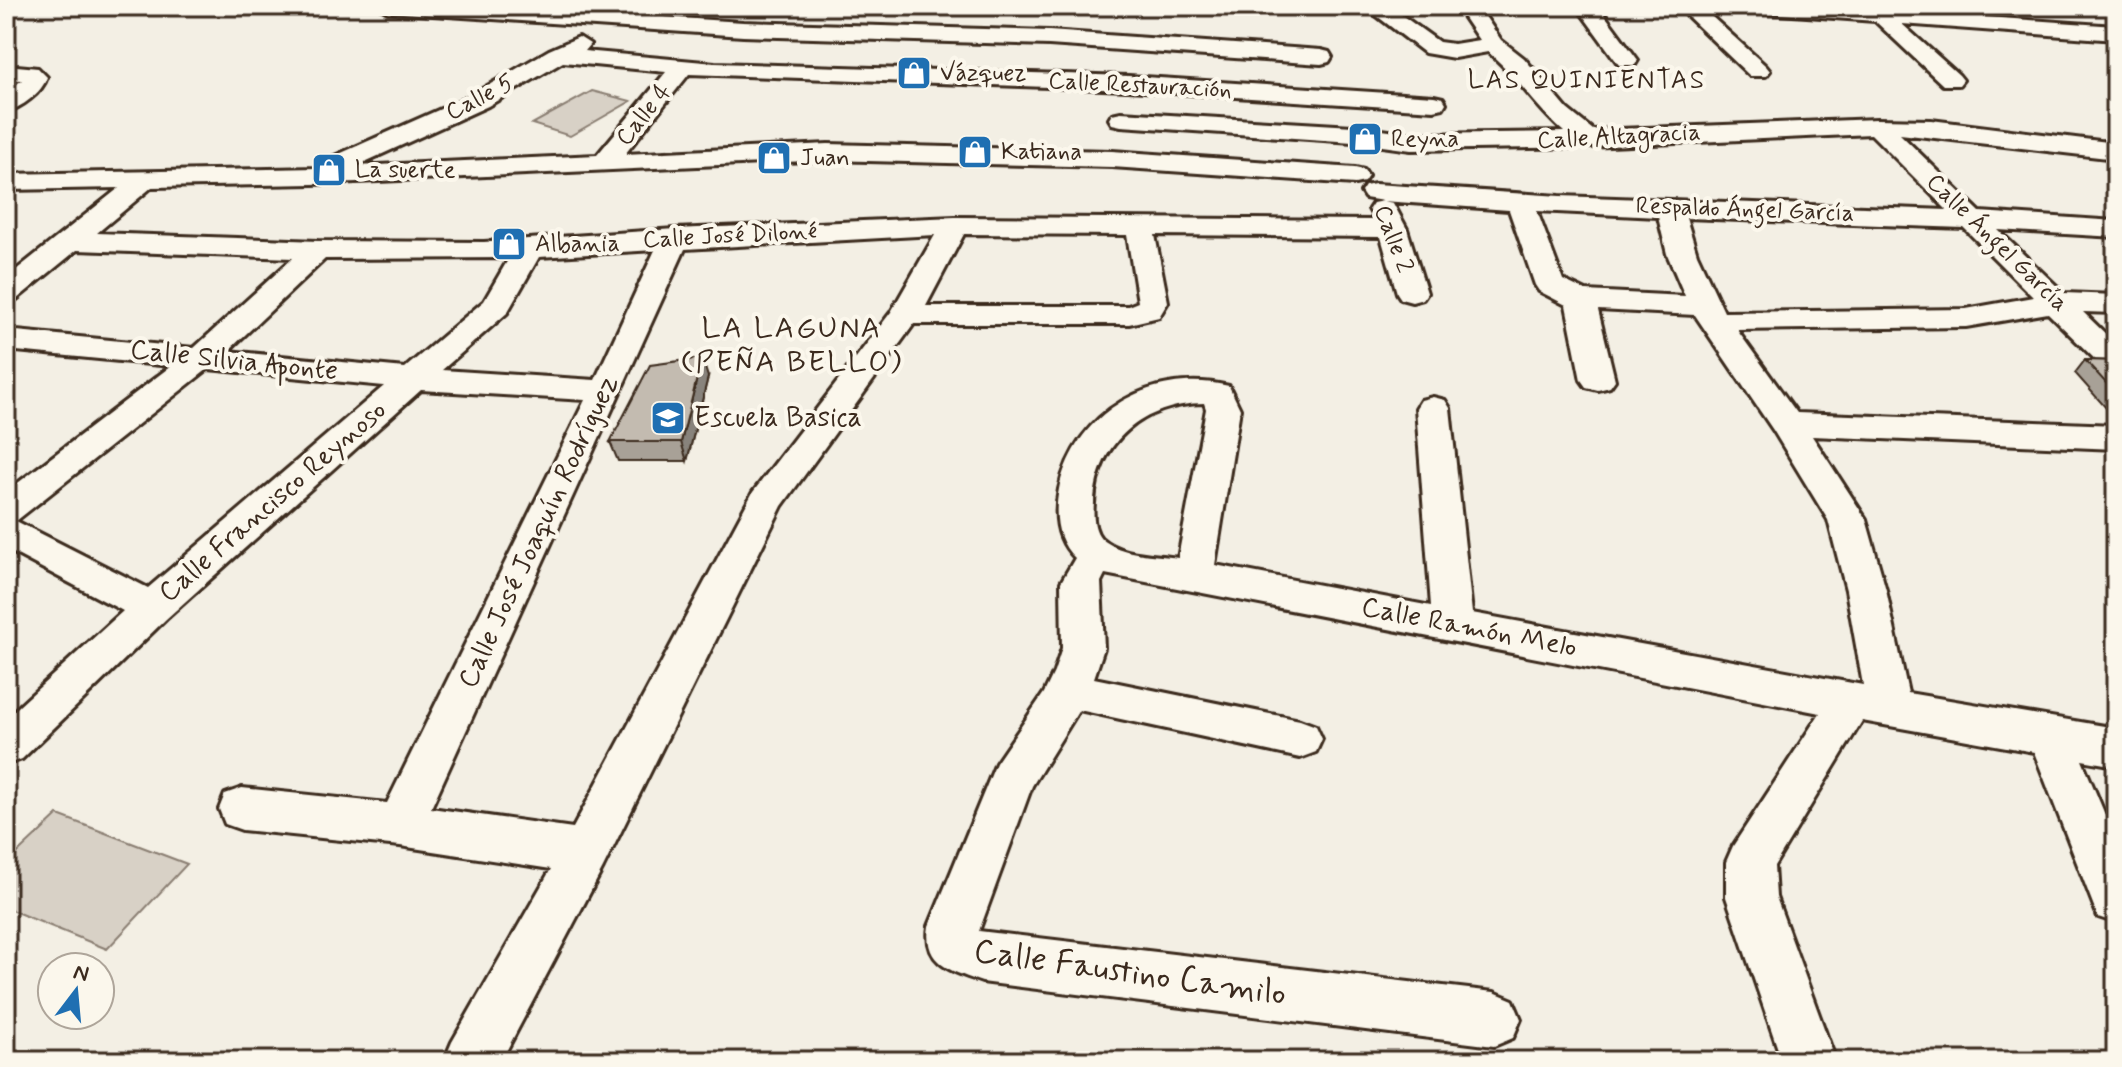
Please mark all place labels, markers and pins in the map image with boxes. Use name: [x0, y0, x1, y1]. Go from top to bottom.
shop icon: Vázquez: [895, 54, 933, 92]
place label: Vázquez: [940, 58, 1026, 89]
shop icon: Reyna: [1346, 120, 1384, 158]
place label: Reyna: [1391, 124, 1459, 155]
shop icon: Katiana: [956, 133, 994, 171]
place label: Katiana: [1001, 137, 1082, 168]
shop icon: Juan: [755, 139, 793, 177]
place label: Juan: [800, 143, 850, 174]
shop icon: La suerte: [310, 151, 348, 189]
place label: La suerte: [355, 155, 456, 186]
shop icon: Albania: [490, 225, 528, 263]
place label: Albania: [535, 229, 620, 260]
school or university icon: Escuela Basica: [649, 399, 687, 437]
place label: Escuela Basica: [694, 400, 862, 437]

